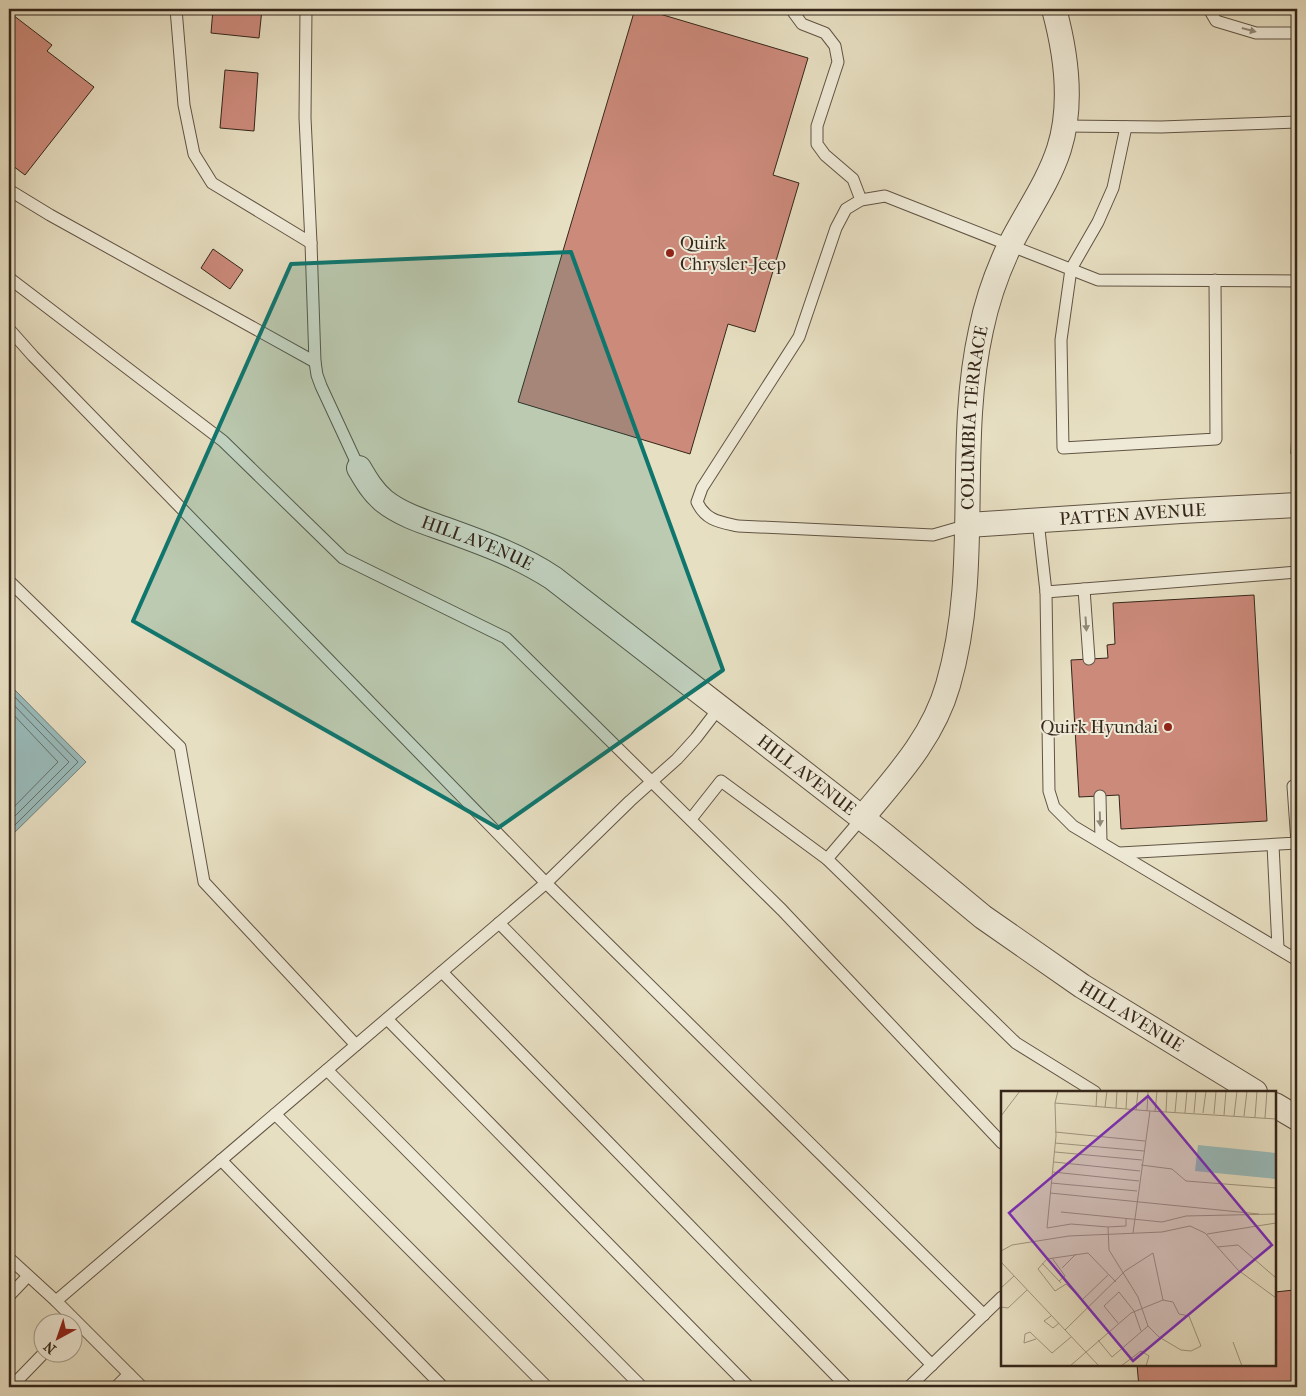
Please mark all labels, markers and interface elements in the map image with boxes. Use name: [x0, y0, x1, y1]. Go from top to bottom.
one-way arrow: [1241, 27, 1256, 35]
place label: Quirk Chrysler-Jeep: [680, 233, 786, 275]
marker: Quirk Chrysler-Jeep: [664, 247, 676, 259]
street label: COLUMBIA TERRACE: [957, 324, 992, 510]
street label: PATTEN AVENUE: [1059, 499, 1206, 529]
street label: HILL AVENUE: [419, 511, 537, 575]
one-way arrow: [1083, 616, 1091, 632]
place label: Quirk Hyundai: [1041, 717, 1159, 738]
marker: Quirk Hyundai: [1162, 721, 1174, 733]
street label: HILL AVENUE: [753, 730, 860, 820]
one-way arrow: [1097, 811, 1105, 827]
street label: HILL AVENUE: [1075, 976, 1187, 1056]
inset map: [1001, 1091, 1276, 1366]
north arrow: [32, 1314, 82, 1364]
text: N: [40, 1337, 59, 1358]

